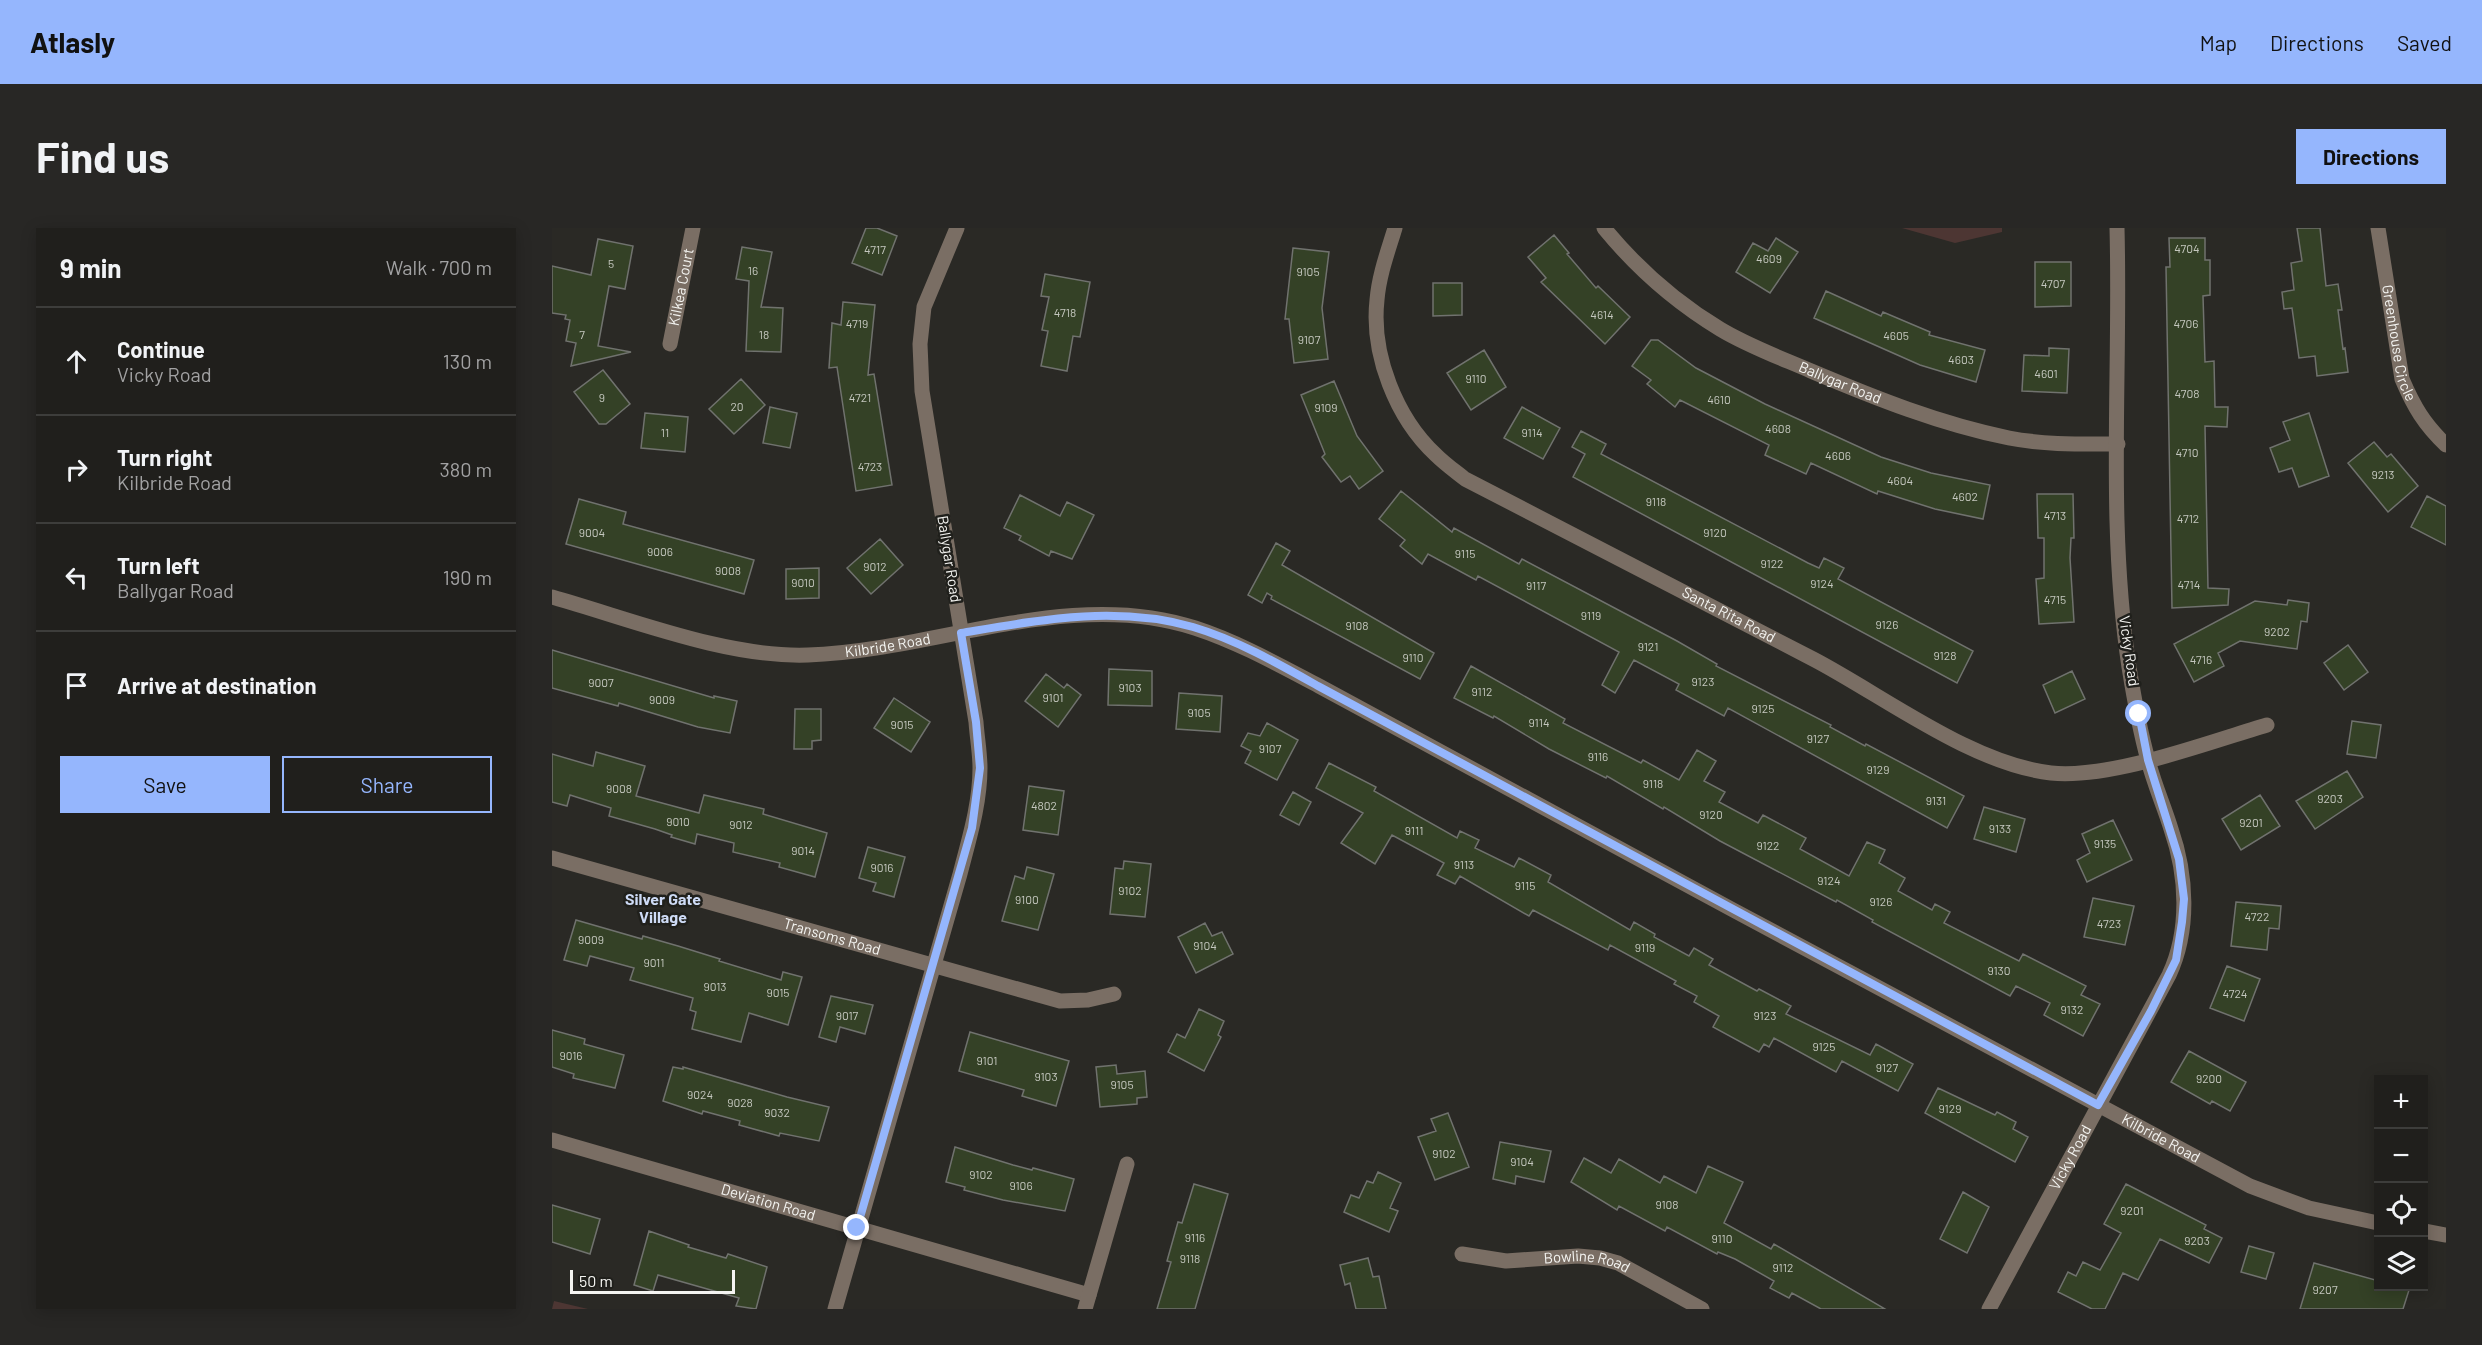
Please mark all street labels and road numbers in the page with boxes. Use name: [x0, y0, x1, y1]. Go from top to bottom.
street label: Kilkea Court: [664, 247, 697, 327]
street label: Greenhouse Circle: [2379, 283, 2421, 404]
street label: Ballygar Road: [1796, 357, 1884, 407]
street label: Ballygar Road: [934, 514, 966, 604]
street label: Santa Rita Road: [1679, 582, 1779, 646]
street label: Vicky Road: [2116, 614, 2144, 687]
street label: Kilbride Road: [844, 629, 932, 660]
street label: Transoms Road: [782, 914, 883, 958]
street label: Kilbride Road: [2119, 1109, 2204, 1166]
street label: Vicky Road: [2045, 1122, 2095, 1193]
street label: Deviation Road: [719, 1179, 818, 1224]
street label: Bowline Road: [1543, 1246, 1634, 1276]

